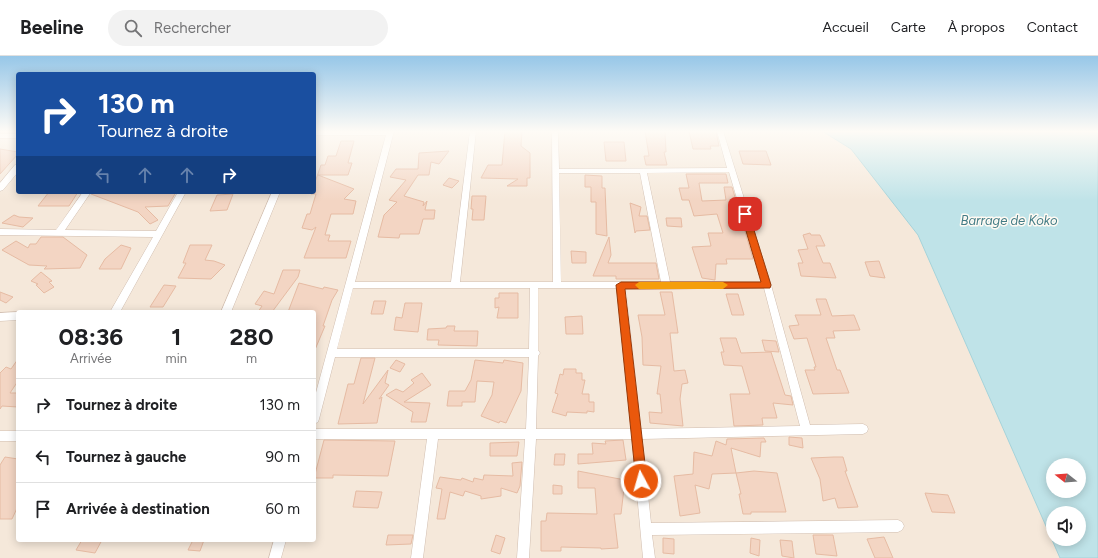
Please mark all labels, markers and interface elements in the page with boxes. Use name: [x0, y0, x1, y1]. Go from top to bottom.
search box: [108, 10, 388, 46]
text: Beeline: [20, 16, 84, 39]
icon: search: [122, 17, 144, 39]
text: Rechercher: [154, 19, 231, 37]
text: Accueil: [823, 19, 869, 36]
text: Carte: [891, 19, 926, 36]
text: À propos: [948, 19, 1005, 36]
text: Contact: [1027, 19, 1078, 36]
text: 130 m: [98, 86, 175, 120]
icon: right: [32, 88, 84, 140]
text: Tournez à droite: [98, 120, 228, 142]
icon: left: [92, 164, 114, 186]
icon: ahead: [134, 164, 156, 186]
icon: ahead: [176, 164, 198, 186]
icon: right: [218, 164, 240, 186]
pin: [728, 197, 762, 231]
icon: arrive: [734, 203, 756, 225]
water label: Barrage de Koko: [960, 213, 1058, 228]
text: 08:36: [58, 322, 123, 351]
text: 1: [171, 322, 181, 351]
text: 280: [229, 322, 274, 351]
text: Arrivée: [70, 351, 112, 366]
text: min: [166, 351, 187, 366]
text: m: [246, 351, 257, 366]
icon: right: [32, 394, 54, 416]
text: Tournez à droite: [66, 396, 177, 414]
text: 130 m: [260, 396, 300, 414]
icon: left: [32, 446, 54, 468]
text: Tournez à gauche: [66, 448, 186, 466]
text: 90 m: [265, 448, 300, 466]
north arrow: [1046, 458, 1086, 498]
map controls: [1046, 458, 1086, 546]
position arrow: [620, 460, 662, 502]
icon: arrive: [32, 498, 54, 520]
text: Arrivée à destination: [66, 500, 210, 518]
text: 60 m: [265, 500, 300, 518]
button: sound: [1046, 506, 1086, 546]

